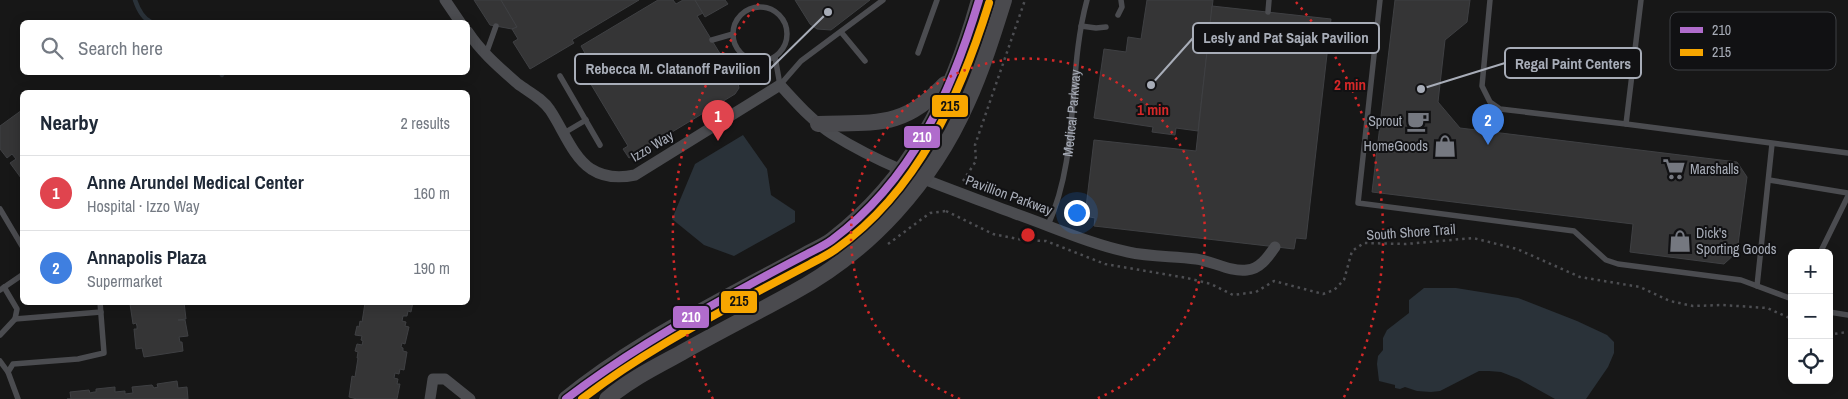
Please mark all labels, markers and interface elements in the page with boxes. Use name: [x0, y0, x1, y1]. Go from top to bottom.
legend: [1670, 12, 1836, 70]
search box: [20, 20, 470, 75]
text: 210: [1712, 21, 1731, 39]
callout: Lesly and Pat Sajak Pavilion: [1193, 23, 1379, 53]
text: Lesly and Pat Sajak Pavilion: [1203, 27, 1369, 48]
icon: search: [38, 34, 66, 62]
text: Search here: [78, 35, 163, 61]
text: 215: [1712, 43, 1731, 61]
callout: Regal Paint Centers: [1505, 48, 1641, 78]
text: Regal Paint Centers: [1515, 53, 1631, 74]
callout: Rebecca M. Clatanoff Pavilion: [575, 54, 770, 84]
text: Rebecca M. Clatanoff Pavilion: [586, 58, 761, 79]
street label: Medical Parkway: [1058, 68, 1085, 158]
text: 2 min: [1334, 74, 1366, 95]
line badge: 215: [931, 94, 969, 118]
text: 215: [940, 97, 960, 115]
text: 1 min: [1137, 99, 1169, 120]
pin: 1: [702, 100, 734, 141]
pin: 2: [1472, 104, 1504, 145]
text: Nearby: [40, 108, 98, 137]
cafe icon: Sprout: [1405, 108, 1431, 134]
text: 2 results: [400, 112, 450, 134]
place label: Sprout: [1368, 112, 1402, 130]
line badge: 210: [903, 125, 941, 149]
street label: Izzo Way: [627, 126, 677, 166]
text: 210: [912, 128, 932, 146]
shop icon: HomeGoods: [1432, 133, 1458, 159]
place label: HomeGoods: [1364, 137, 1428, 155]
supermarket icon: Marshalls: [1661, 156, 1687, 182]
place label: Marshalls: [1690, 160, 1739, 178]
text: Anne Arundel Medical Center: [87, 169, 304, 195]
street label: Pavillion Parkway: [963, 171, 1055, 219]
text: 1: [52, 182, 60, 204]
text: 160 m: [414, 182, 450, 204]
text: Hospital · Izzo Way: [87, 195, 200, 217]
your location: [1064, 200, 1090, 226]
street label: South Shore Trail: [1366, 220, 1456, 244]
place label: Dick's Sporting Goods: [1696, 224, 1777, 258]
centre of rings: [1019, 226, 1037, 244]
shop icon: Dick's Sporting Goods: [1667, 228, 1693, 254]
text: Annapolis Plaza: [87, 244, 207, 270]
map controls: [1788, 249, 1833, 384]
button: +: [1788, 249, 1833, 294]
text: 2: [52, 257, 60, 279]
text: 190 m: [414, 257, 450, 279]
text: Supermarket: [87, 270, 162, 292]
line badge: 215: [720, 290, 758, 314]
text: 215: [729, 292, 749, 310]
button: −: [1788, 294, 1833, 339]
line badge: 210: [672, 305, 710, 329]
text: 210: [681, 308, 701, 326]
button: locate: [1788, 339, 1833, 384]

